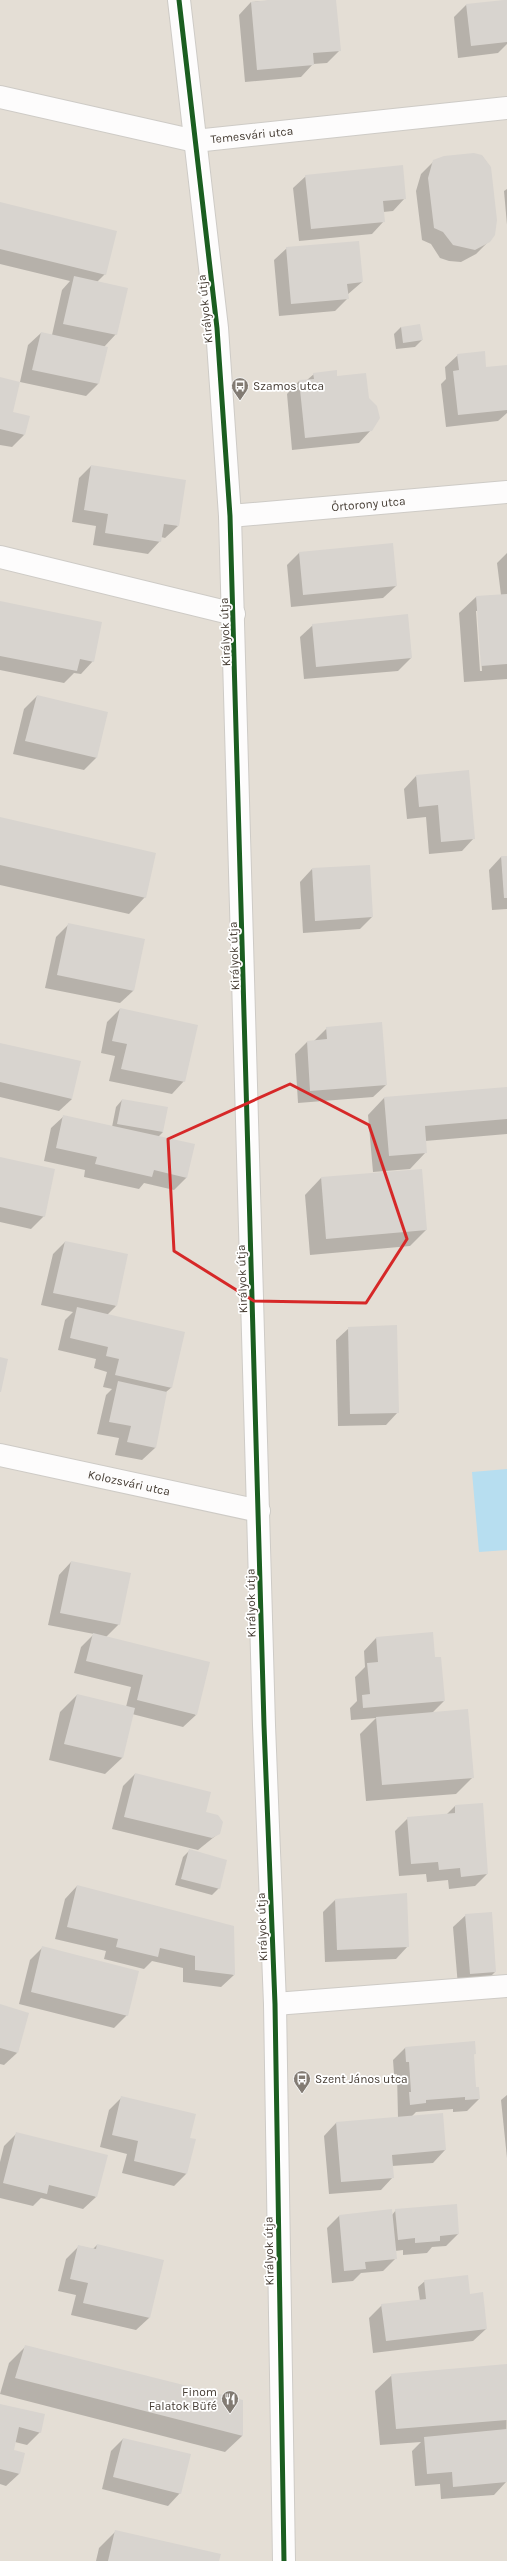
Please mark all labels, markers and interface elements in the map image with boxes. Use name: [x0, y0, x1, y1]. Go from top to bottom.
street label: Temesvári utca: [210, 124, 294, 146]
street label: Királyok útja: [194, 274, 216, 344]
bus stop icon: Szamos utca: [230, 376, 250, 401]
place label: Szamos utca: [253, 379, 324, 393]
street label: Őrtorony utca: [331, 494, 406, 514]
street label: Királyok útja: [217, 597, 233, 667]
street label: Királyok útja: [226, 921, 242, 991]
street label: Királyok útja: [234, 1244, 250, 1314]
street label: Kolozsvári utca: [87, 1467, 171, 1499]
street label: Királyok útja: [243, 1568, 259, 1638]
street label: Királyok útja: [254, 1892, 270, 1962]
bus stop icon: Szent János utca: [292, 2069, 312, 2094]
place label: Szent János utca: [315, 2072, 408, 2086]
street label: Királyok útja: [261, 2216, 277, 2286]
place label: Finom Falatok Büfé: [149, 2385, 217, 2413]
restaurant icon: Finom Falatok Büfé: [220, 2389, 240, 2414]

